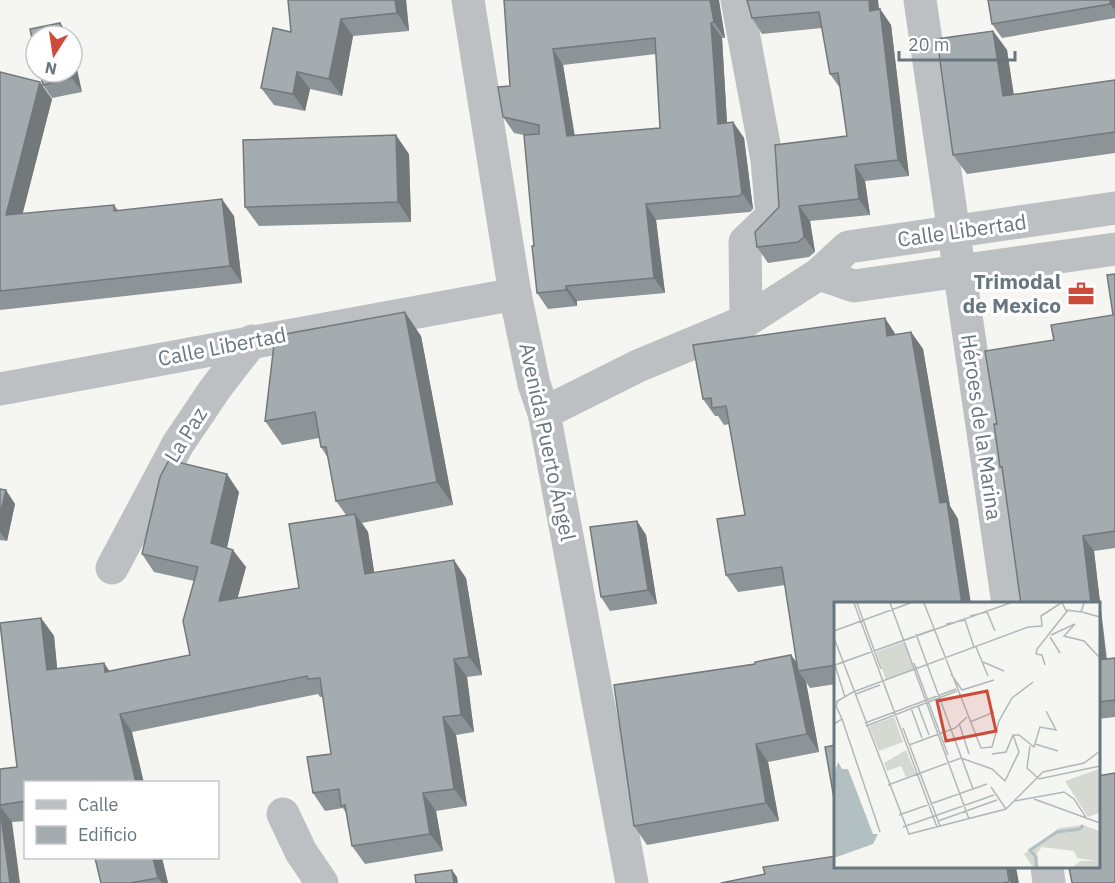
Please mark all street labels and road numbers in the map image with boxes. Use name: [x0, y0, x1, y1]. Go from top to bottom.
street label: Calle Libertad: [895, 207, 1028, 253]
street label: Calle Libertad: [155, 320, 288, 372]
street label: Héroes de la Marina: [955, 332, 1009, 522]
street label: Avenida Puerto Ángel: [513, 340, 583, 544]
street label: La Paz: [157, 401, 213, 467]

